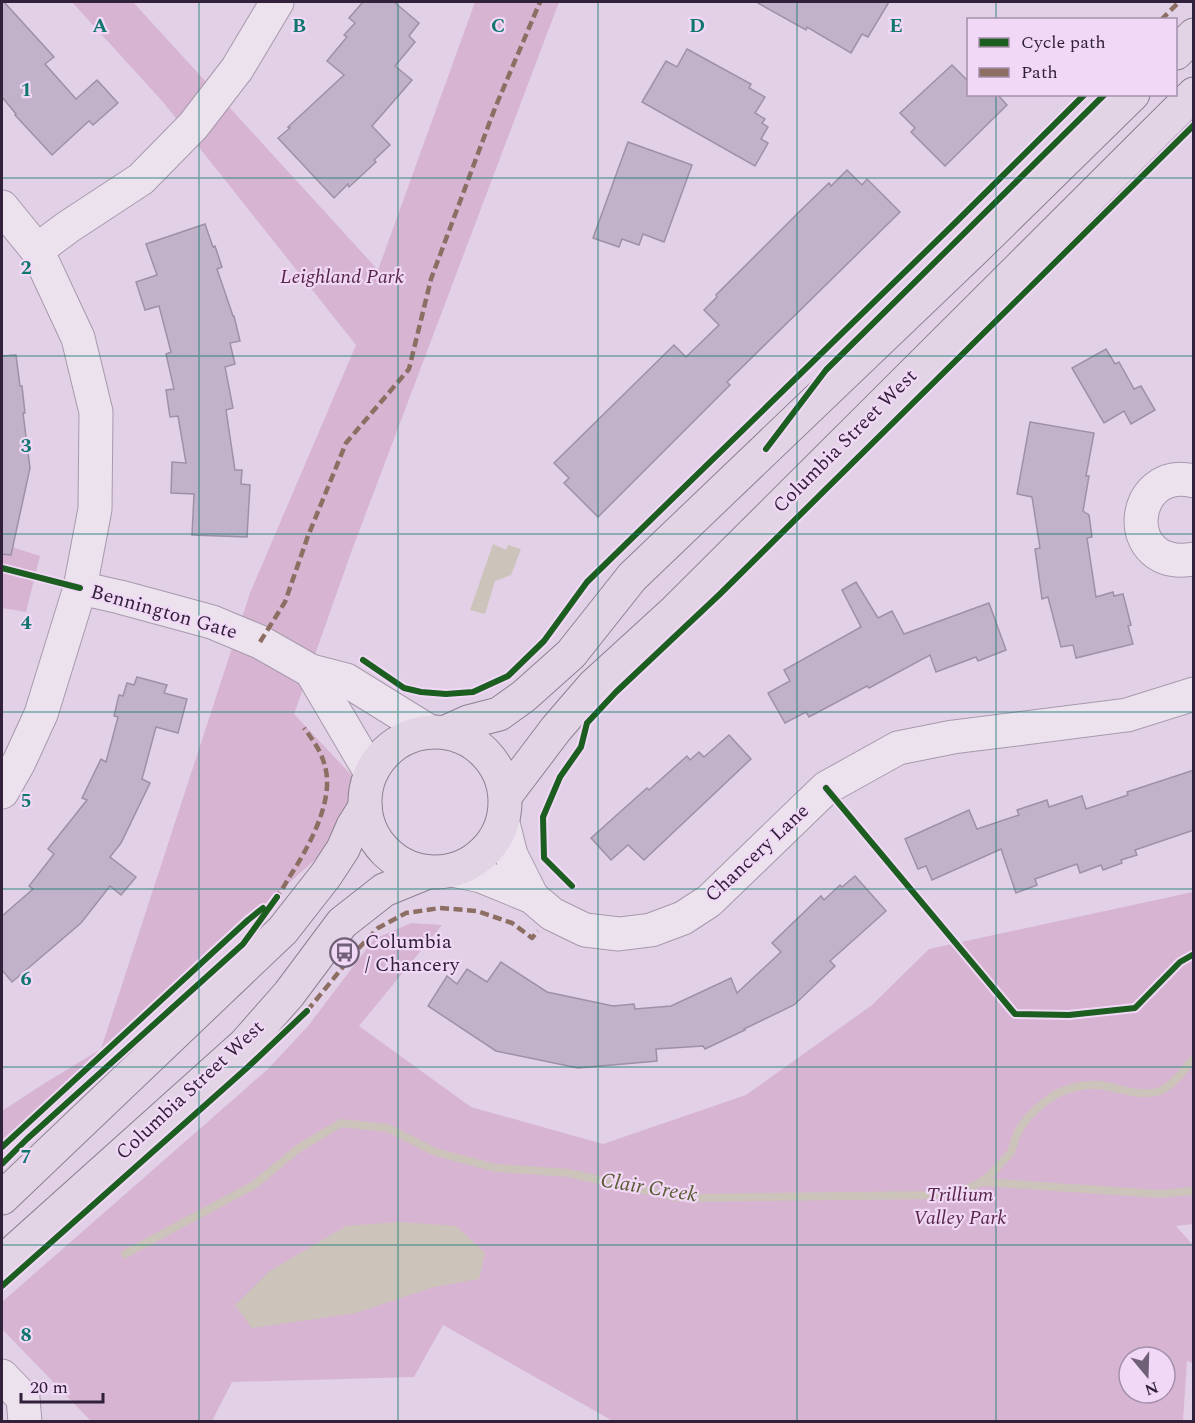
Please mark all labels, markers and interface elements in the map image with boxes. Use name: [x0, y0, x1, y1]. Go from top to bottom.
text: A: [92, 11, 108, 41]
text: B: [292, 11, 306, 41]
text: C: [491, 11, 505, 41]
text: D: [689, 11, 705, 41]
text: E: [889, 11, 903, 41]
legend: [967, 18, 1177, 96]
text: Cycle path: [1021, 29, 1106, 56]
text: Path: [1021, 59, 1058, 86]
text: 1: [20, 75, 32, 105]
text: 2: [20, 253, 32, 283]
park label: Leighland Park: [280, 262, 405, 292]
street label: Columbia Street West: [766, 362, 924, 520]
text: 3: [20, 431, 32, 461]
street label: Bennington Gate: [87, 577, 241, 647]
text: 4: [20, 608, 32, 638]
text: 5: [20, 786, 32, 816]
street label: Chancery Lane: [698, 797, 816, 909]
place label: Columbia / Chancery: [365, 927, 461, 980]
bus stop icon: Columbia / Chancery: [328, 937, 360, 969]
text: 6: [20, 964, 32, 994]
street label: Columbia Street West: [109, 1013, 271, 1167]
text: 7: [20, 1142, 32, 1172]
water label: Clair Creek: [598, 1165, 700, 1211]
park label: Trillium Valley Park: [913, 1180, 1007, 1233]
text: 8: [20, 1320, 32, 1350]
north arrow: [1117, 1345, 1177, 1405]
scale bar: [21, 1366, 104, 1404]
text: 20 m: [30, 1374, 68, 1401]
text: N: [1141, 1375, 1162, 1402]

